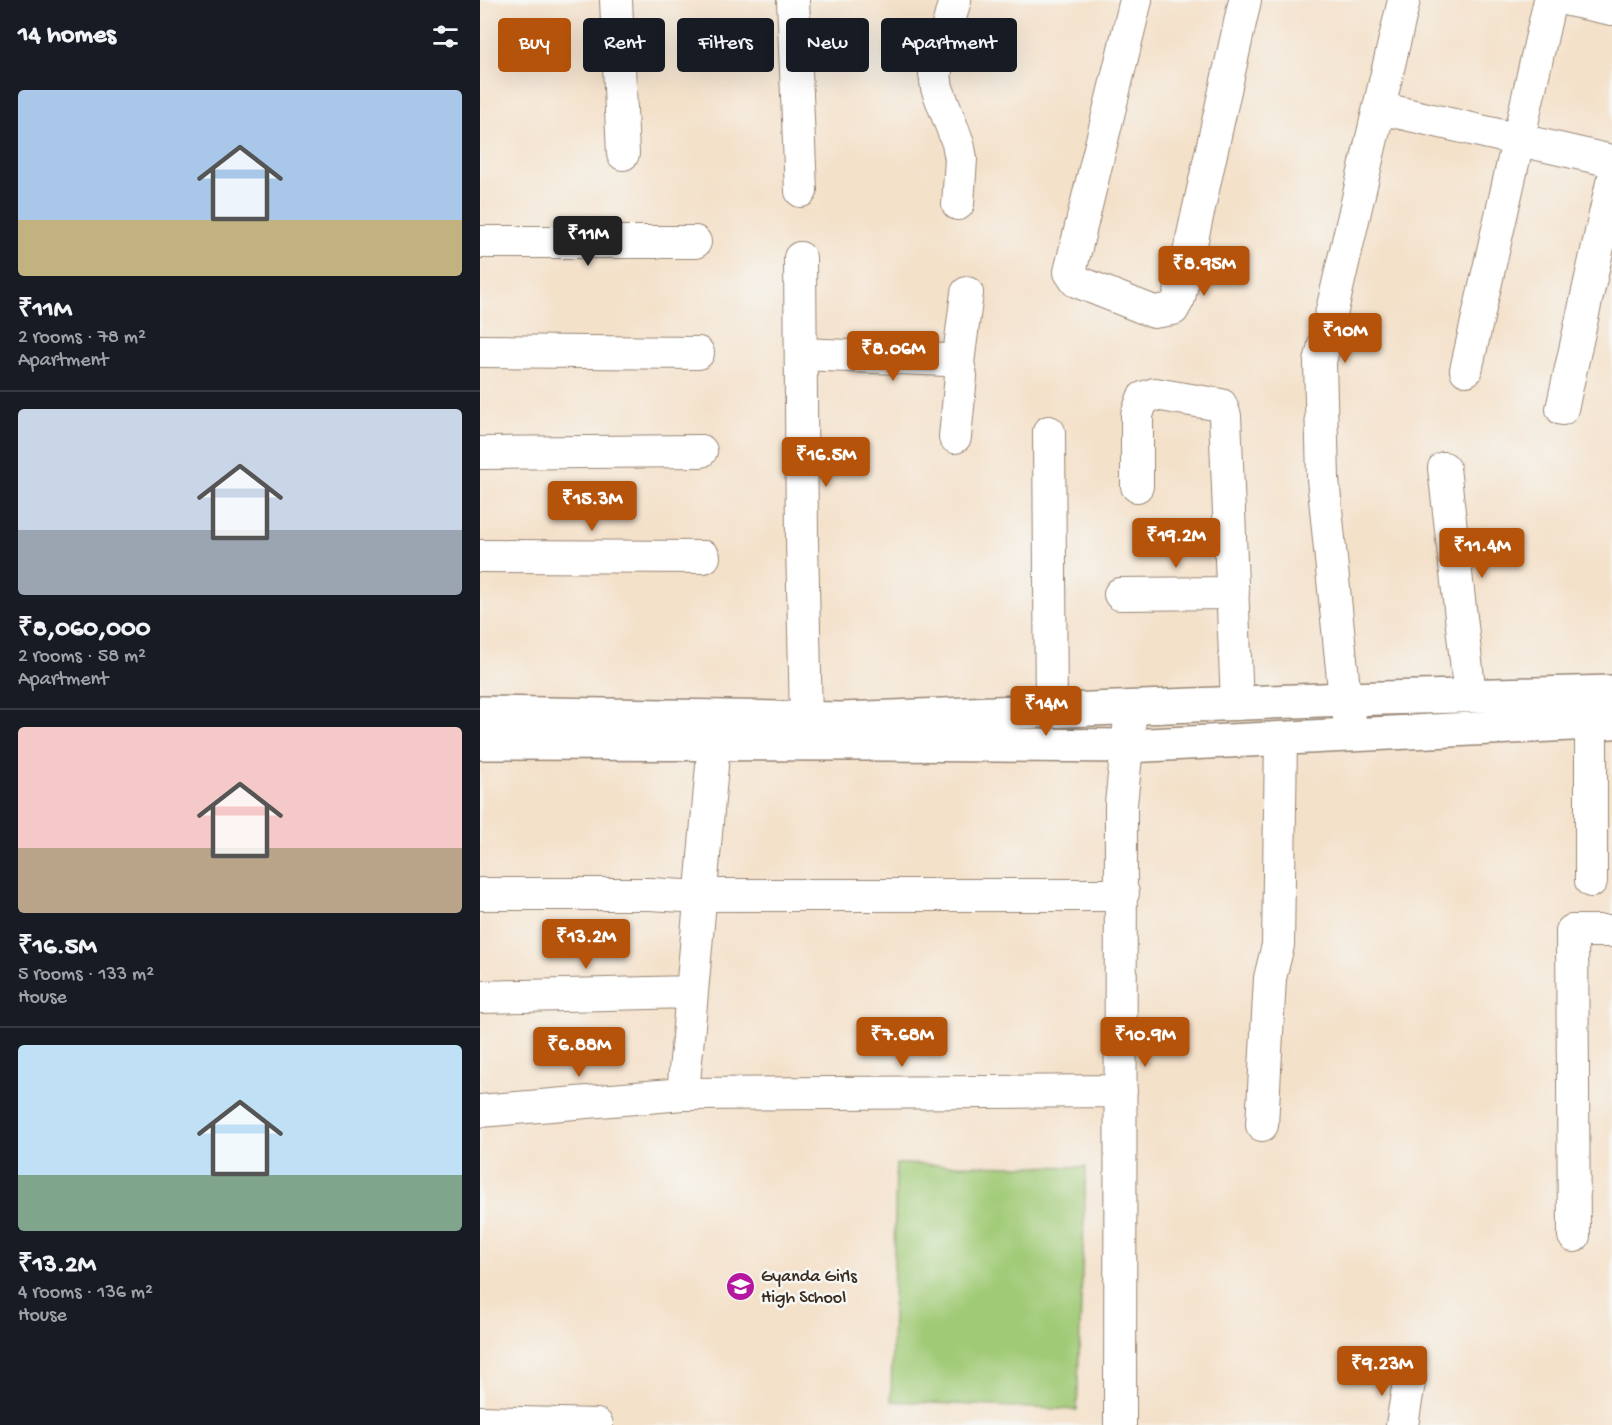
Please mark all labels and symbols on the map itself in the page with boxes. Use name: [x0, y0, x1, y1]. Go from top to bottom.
pin: ₹11M: [552, 216, 624, 267]
pin: ₹8.95M: [1155, 246, 1253, 297]
pin: ₹10M: [1309, 313, 1381, 364]
pin: ₹8.06M: [844, 331, 942, 382]
pin: ₹16.5M: [777, 437, 875, 488]
pin: ₹15.3M: [543, 481, 641, 532]
pin: ₹19.2M: [1127, 518, 1225, 569]
pin: ₹11.4M: [1433, 528, 1531, 579]
pin: ₹14M: [1010, 686, 1082, 737]
pin: ₹13.2M: [537, 919, 635, 970]
pin: ₹7.68M: [853, 1017, 951, 1068]
pin: ₹10.9M: [1096, 1017, 1194, 1068]
pin: ₹6.88M: [530, 1027, 628, 1078]
place label: Gyanda Girls High School: [761, 1267, 858, 1309]
school or university icon: Gyanda Girls High School: [724, 1271, 756, 1303]
pin: ₹9.23M: [1333, 1346, 1431, 1397]

